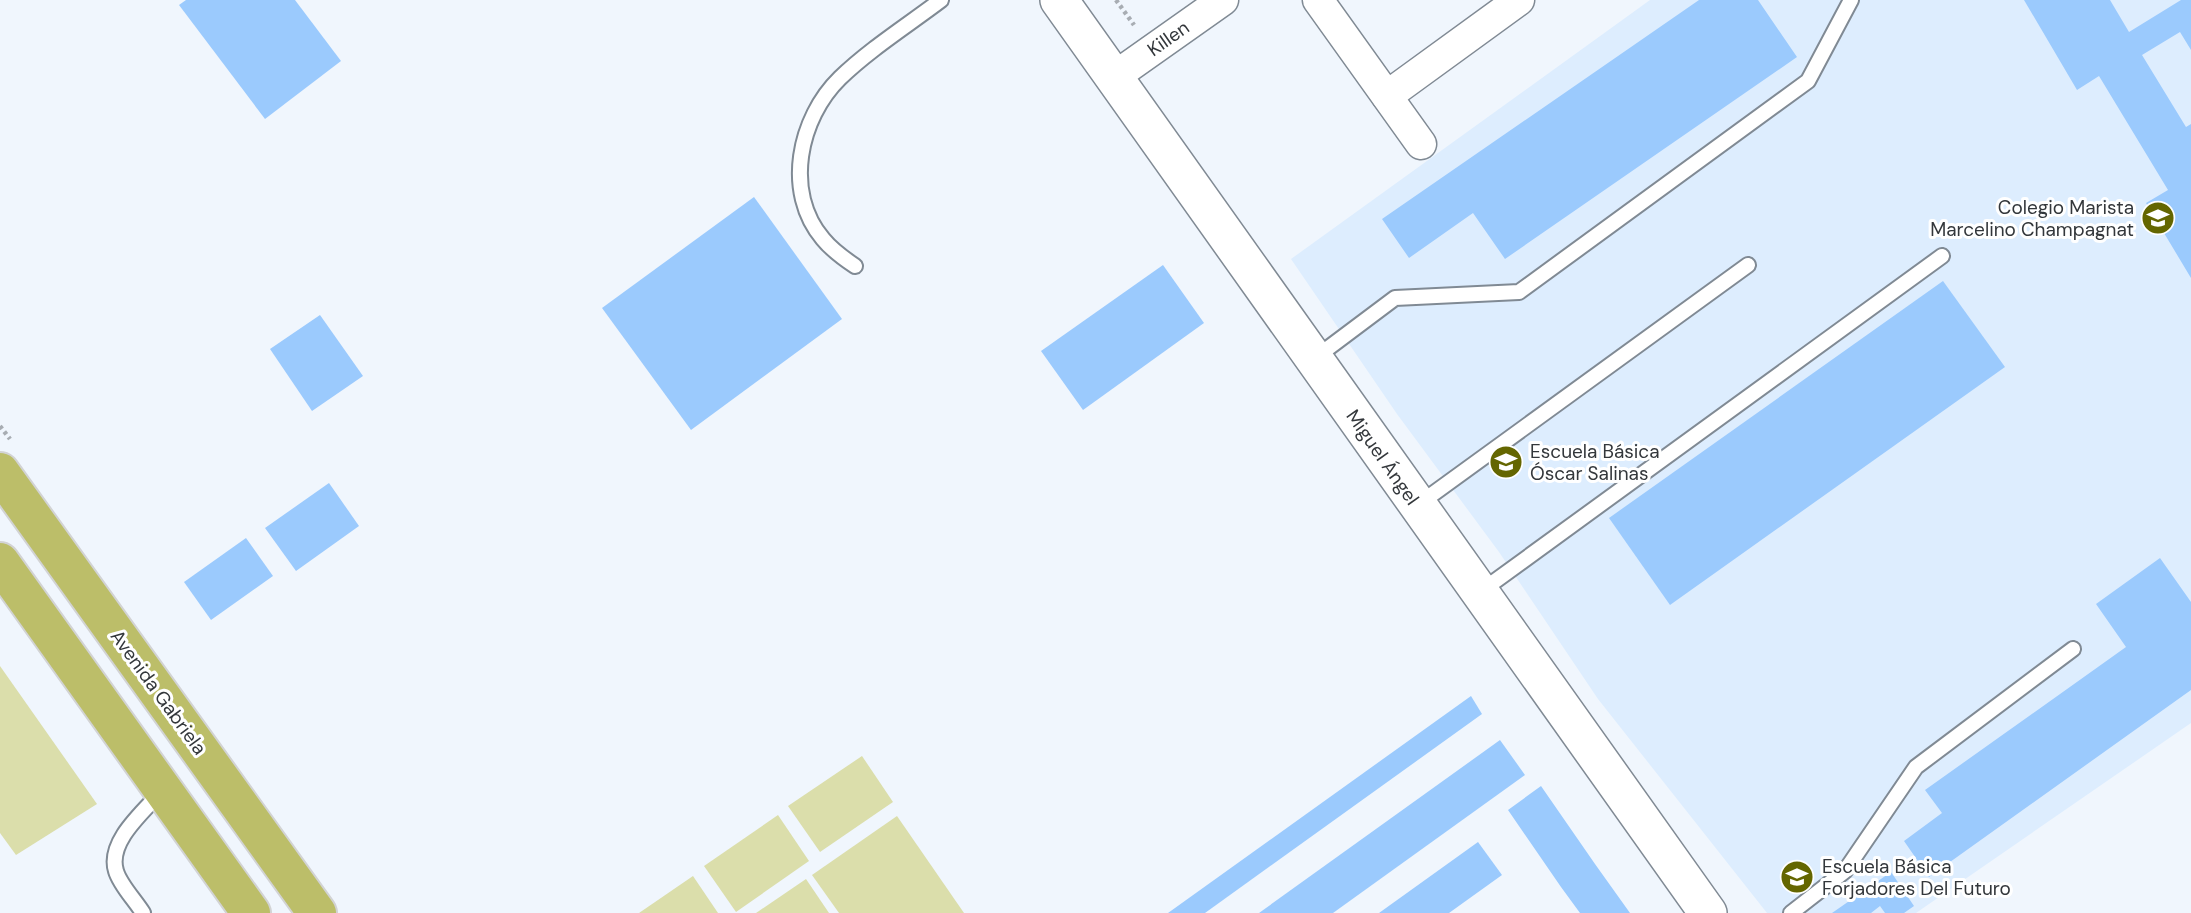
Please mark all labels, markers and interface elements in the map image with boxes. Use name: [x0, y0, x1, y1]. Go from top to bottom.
street label: Killen: [1142, 15, 1194, 62]
place label: Colegio Marista Marcelino Champagnat: [1930, 195, 2134, 242]
school or university icon: Colegio Marista Marcelino Champagnat: [2139, 199, 2177, 237]
street label: Miguel Ángel: [1341, 405, 1425, 510]
place label: Escuela Básica Óscar Salinas: [1530, 439, 1660, 486]
school or university icon: Escuela Básica Óscar Salinas: [1487, 443, 1525, 481]
street label: Avenida Gabriela: [105, 625, 212, 760]
place label: Escuela Básica Forjadores Del Futuro: [1822, 854, 2011, 901]
school or university icon: Escuela Básica Forjadores Del Futuro: [1778, 858, 1816, 896]

